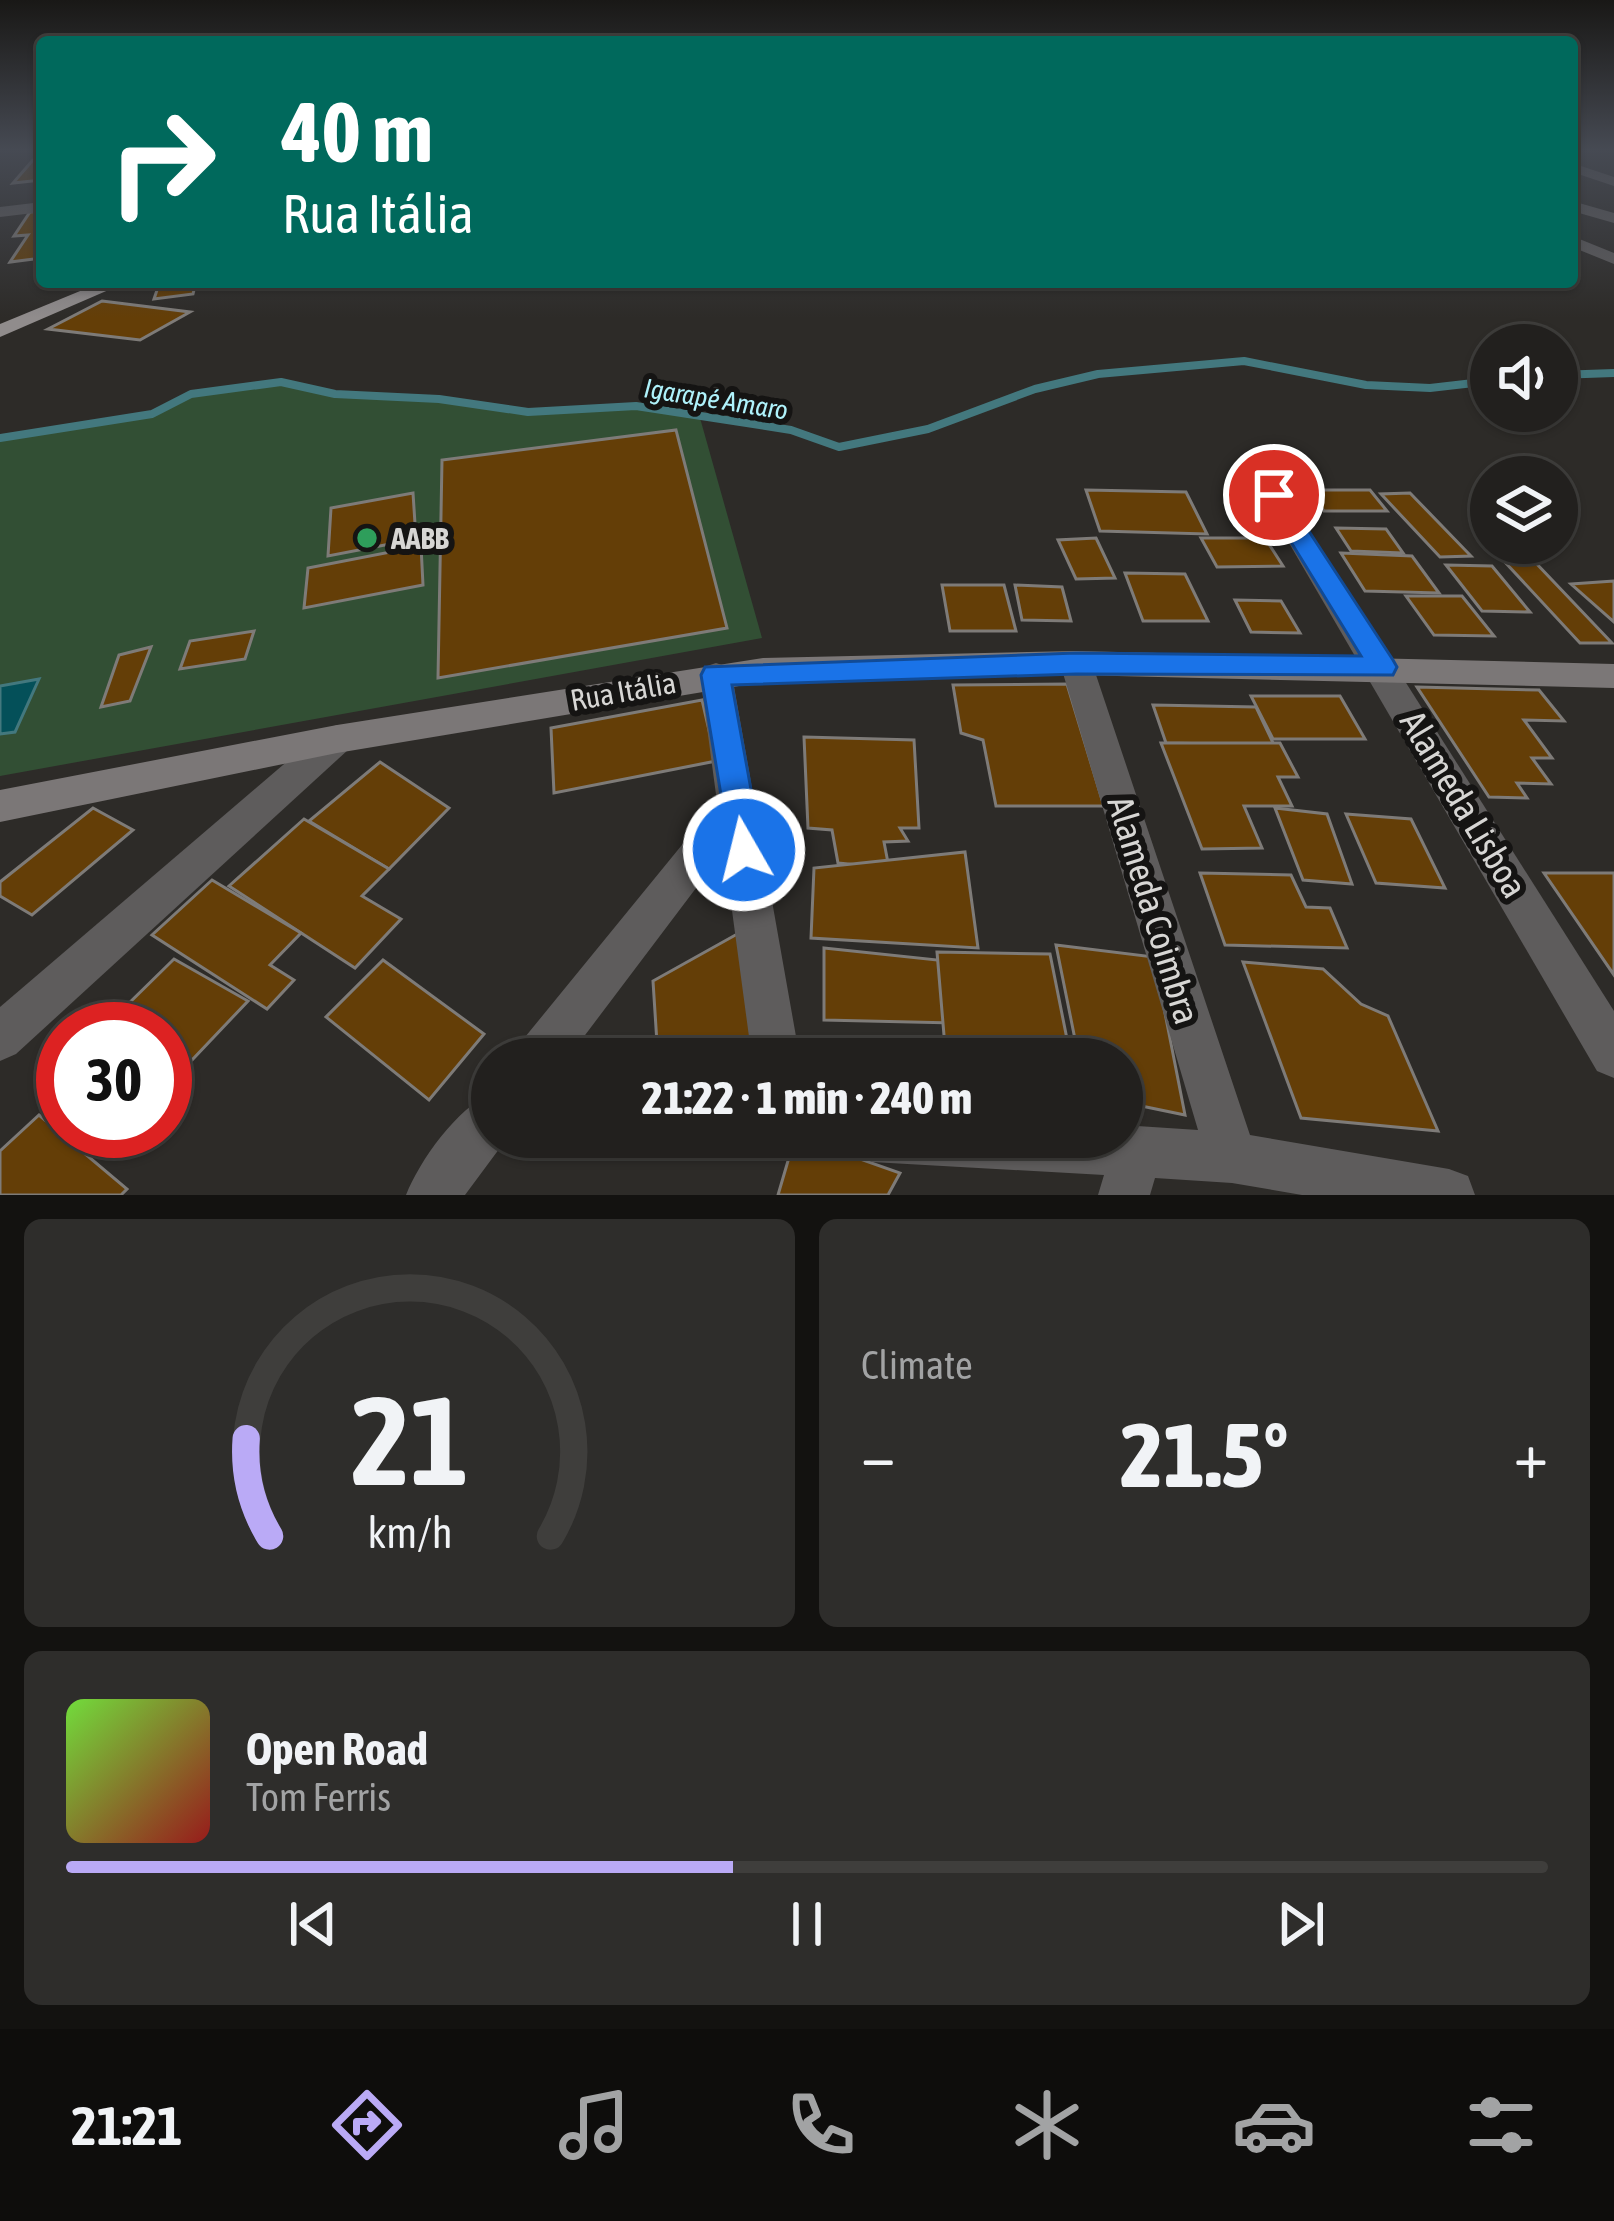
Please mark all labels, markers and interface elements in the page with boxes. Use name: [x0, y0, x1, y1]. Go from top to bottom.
icon: right: [84, 84, 240, 240]
text: 40 m: [282, 84, 433, 180]
text: Rua Itália: [282, 183, 474, 244]
map controls: [1470, 324, 1578, 564]
button: sound: [1470, 324, 1578, 432]
water label: Igarapé Amaro: [642, 372, 790, 426]
pin: [1223, 444, 1325, 546]
button: layers: [1470, 456, 1578, 564]
icon: arrive: [1241, 462, 1307, 528]
place label: AABB: [390, 521, 450, 555]
marker: AABB: [354, 525, 380, 551]
street label: Rua Itália: [568, 665, 678, 717]
street label: Alameda Lisboa: [1392, 703, 1536, 905]
position arrow: [681, 787, 807, 913]
street label: Alameda Coimbra: [1099, 791, 1209, 1029]
speed limit sign: 30: [36, 1002, 192, 1158]
text: 21:22 · 1 min · 240 m: [642, 1072, 972, 1124]
text: Climate: [861, 1343, 973, 1387]
text: 21: [351, 1368, 468, 1511]
text: 21.5°: [1121, 1403, 1288, 1506]
text: −: [861, 1416, 895, 1492]
text: +: [1514, 1416, 1548, 1492]
text: km/h: [367, 1508, 452, 1557]
text: Open Road: [246, 1723, 428, 1775]
text: Tom Ferris: [246, 1775, 391, 1819]
icon: previous: [280, 1891, 346, 1957]
icon: pause: [774, 1891, 840, 1957]
icon: next: [1268, 1891, 1334, 1957]
icon: directions: [325, 2083, 409, 2167]
icon: music: [552, 2083, 636, 2167]
icon: phone: [779, 2083, 863, 2167]
icon: climate: [1005, 2083, 1089, 2167]
icon: car: [1232, 2083, 1316, 2167]
icon: filters: [1459, 2083, 1543, 2167]
text: 21:21: [71, 2095, 182, 2156]

